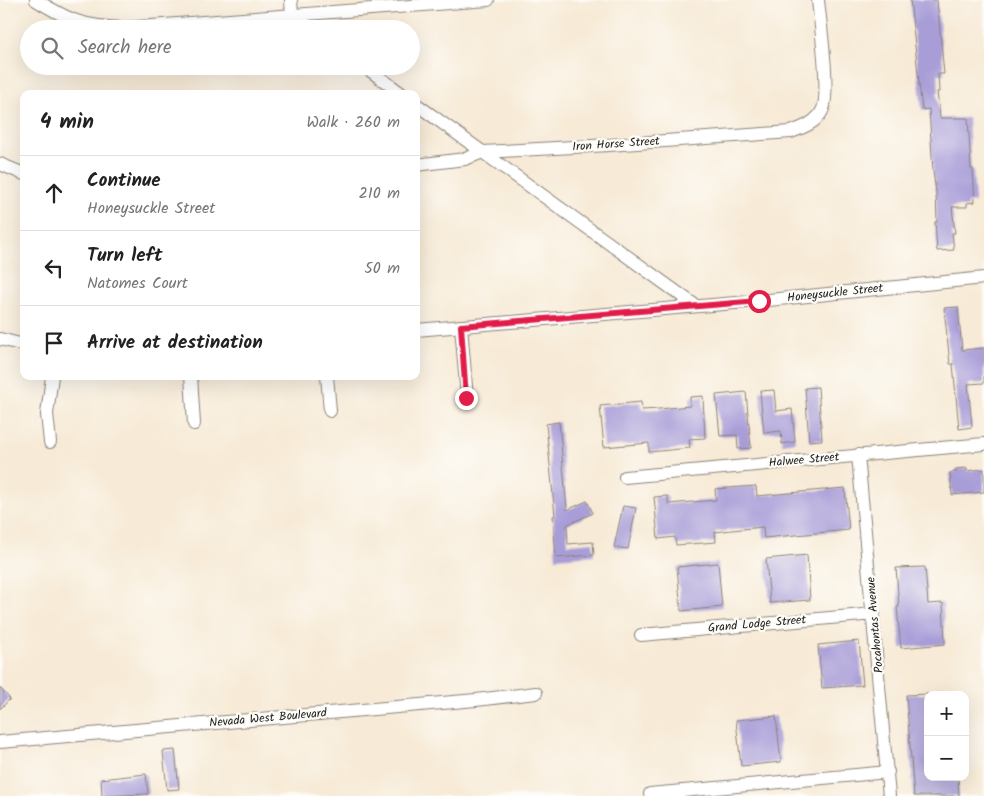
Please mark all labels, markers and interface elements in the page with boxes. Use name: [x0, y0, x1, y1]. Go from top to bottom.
search box: [20, 20, 420, 75]
text: Search here: [78, 33, 172, 63]
icon: search: [38, 34, 66, 62]
text: 4 min: [40, 106, 94, 139]
text: Walk · 260 m: [307, 110, 400, 135]
street label: Iron Horse Street: [572, 131, 661, 157]
text: Continue: [87, 166, 160, 196]
icon: ahead: [40, 179, 68, 207]
text: 210 m: [359, 181, 400, 206]
text: Honeysuckle Street: [87, 196, 215, 221]
text: Turn left: [87, 241, 162, 271]
icon: left: [40, 254, 68, 282]
text: 50 m: [364, 256, 400, 281]
text: Natomes Court: [87, 271, 188, 296]
street label: Honeysuckle Street: [786, 278, 884, 307]
route start: [748, 290, 771, 313]
text: Arrive at destination: [87, 328, 263, 358]
icon: arrive: [40, 329, 68, 357]
route end: [455, 387, 478, 410]
street label: Halwee Street: [768, 447, 840, 473]
street label: Pocahontas Avenue: [861, 575, 889, 674]
street label: Grand Lodge Street: [707, 610, 807, 638]
map controls: [924, 691, 969, 781]
button: +: [924, 691, 969, 736]
street label: Nevada West Boulevard: [208, 703, 329, 733]
button: −: [924, 736, 969, 781]

